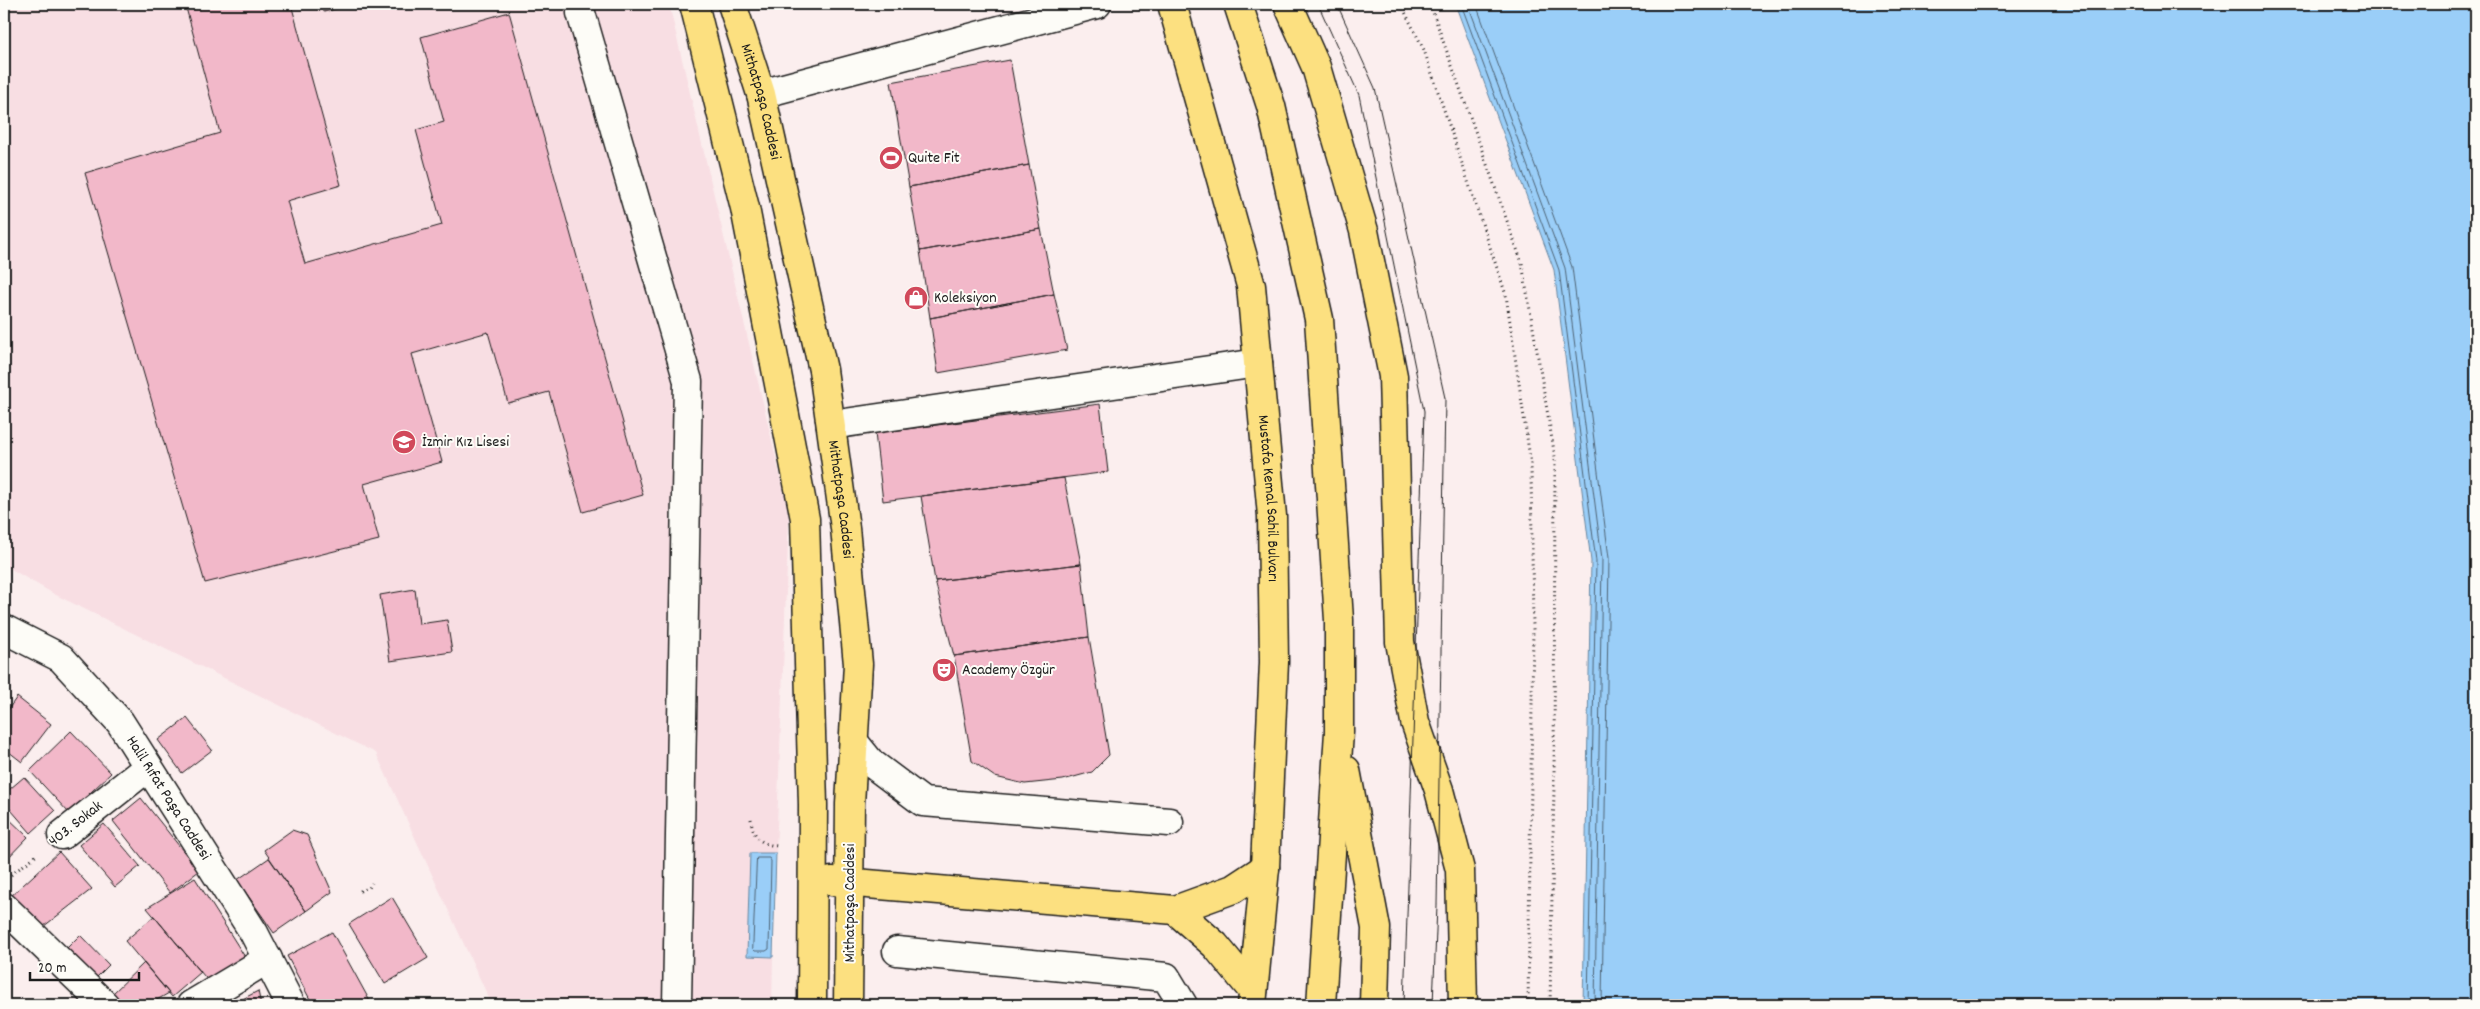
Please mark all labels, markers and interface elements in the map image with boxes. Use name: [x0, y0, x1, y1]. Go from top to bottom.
street label: Mithatpaşa Caddesi: [734, 41, 787, 162]
sports icon: Quite Fit: [878, 145, 904, 171]
place label: Quite Fit: [908, 147, 960, 170]
shop icon: Koleksiyon: [903, 285, 929, 311]
place label: Koleksiyon: [934, 287, 997, 310]
street label: Mustafa Kemal Sahil Bulvarı: [1251, 414, 1284, 582]
school or university icon: İzmir Kız Lisesi: [391, 429, 417, 455]
place label: İzmir Kız Lisesi: [422, 431, 509, 454]
street label: Mithatpaşa Caddesi: [821, 439, 859, 560]
theatre icon: Academy Özgür: [931, 657, 957, 683]
place label: Academy Özgür: [962, 659, 1055, 682]
street label: Halil Rıfat Paşa Caddesi: [120, 731, 216, 865]
street label: 403. Sokak: [44, 795, 108, 853]
street label: Mithatpaşa Caddesi: [839, 843, 862, 963]
scale bar: [30, 949, 139, 981]
text: 20 m: [38, 958, 66, 980]

